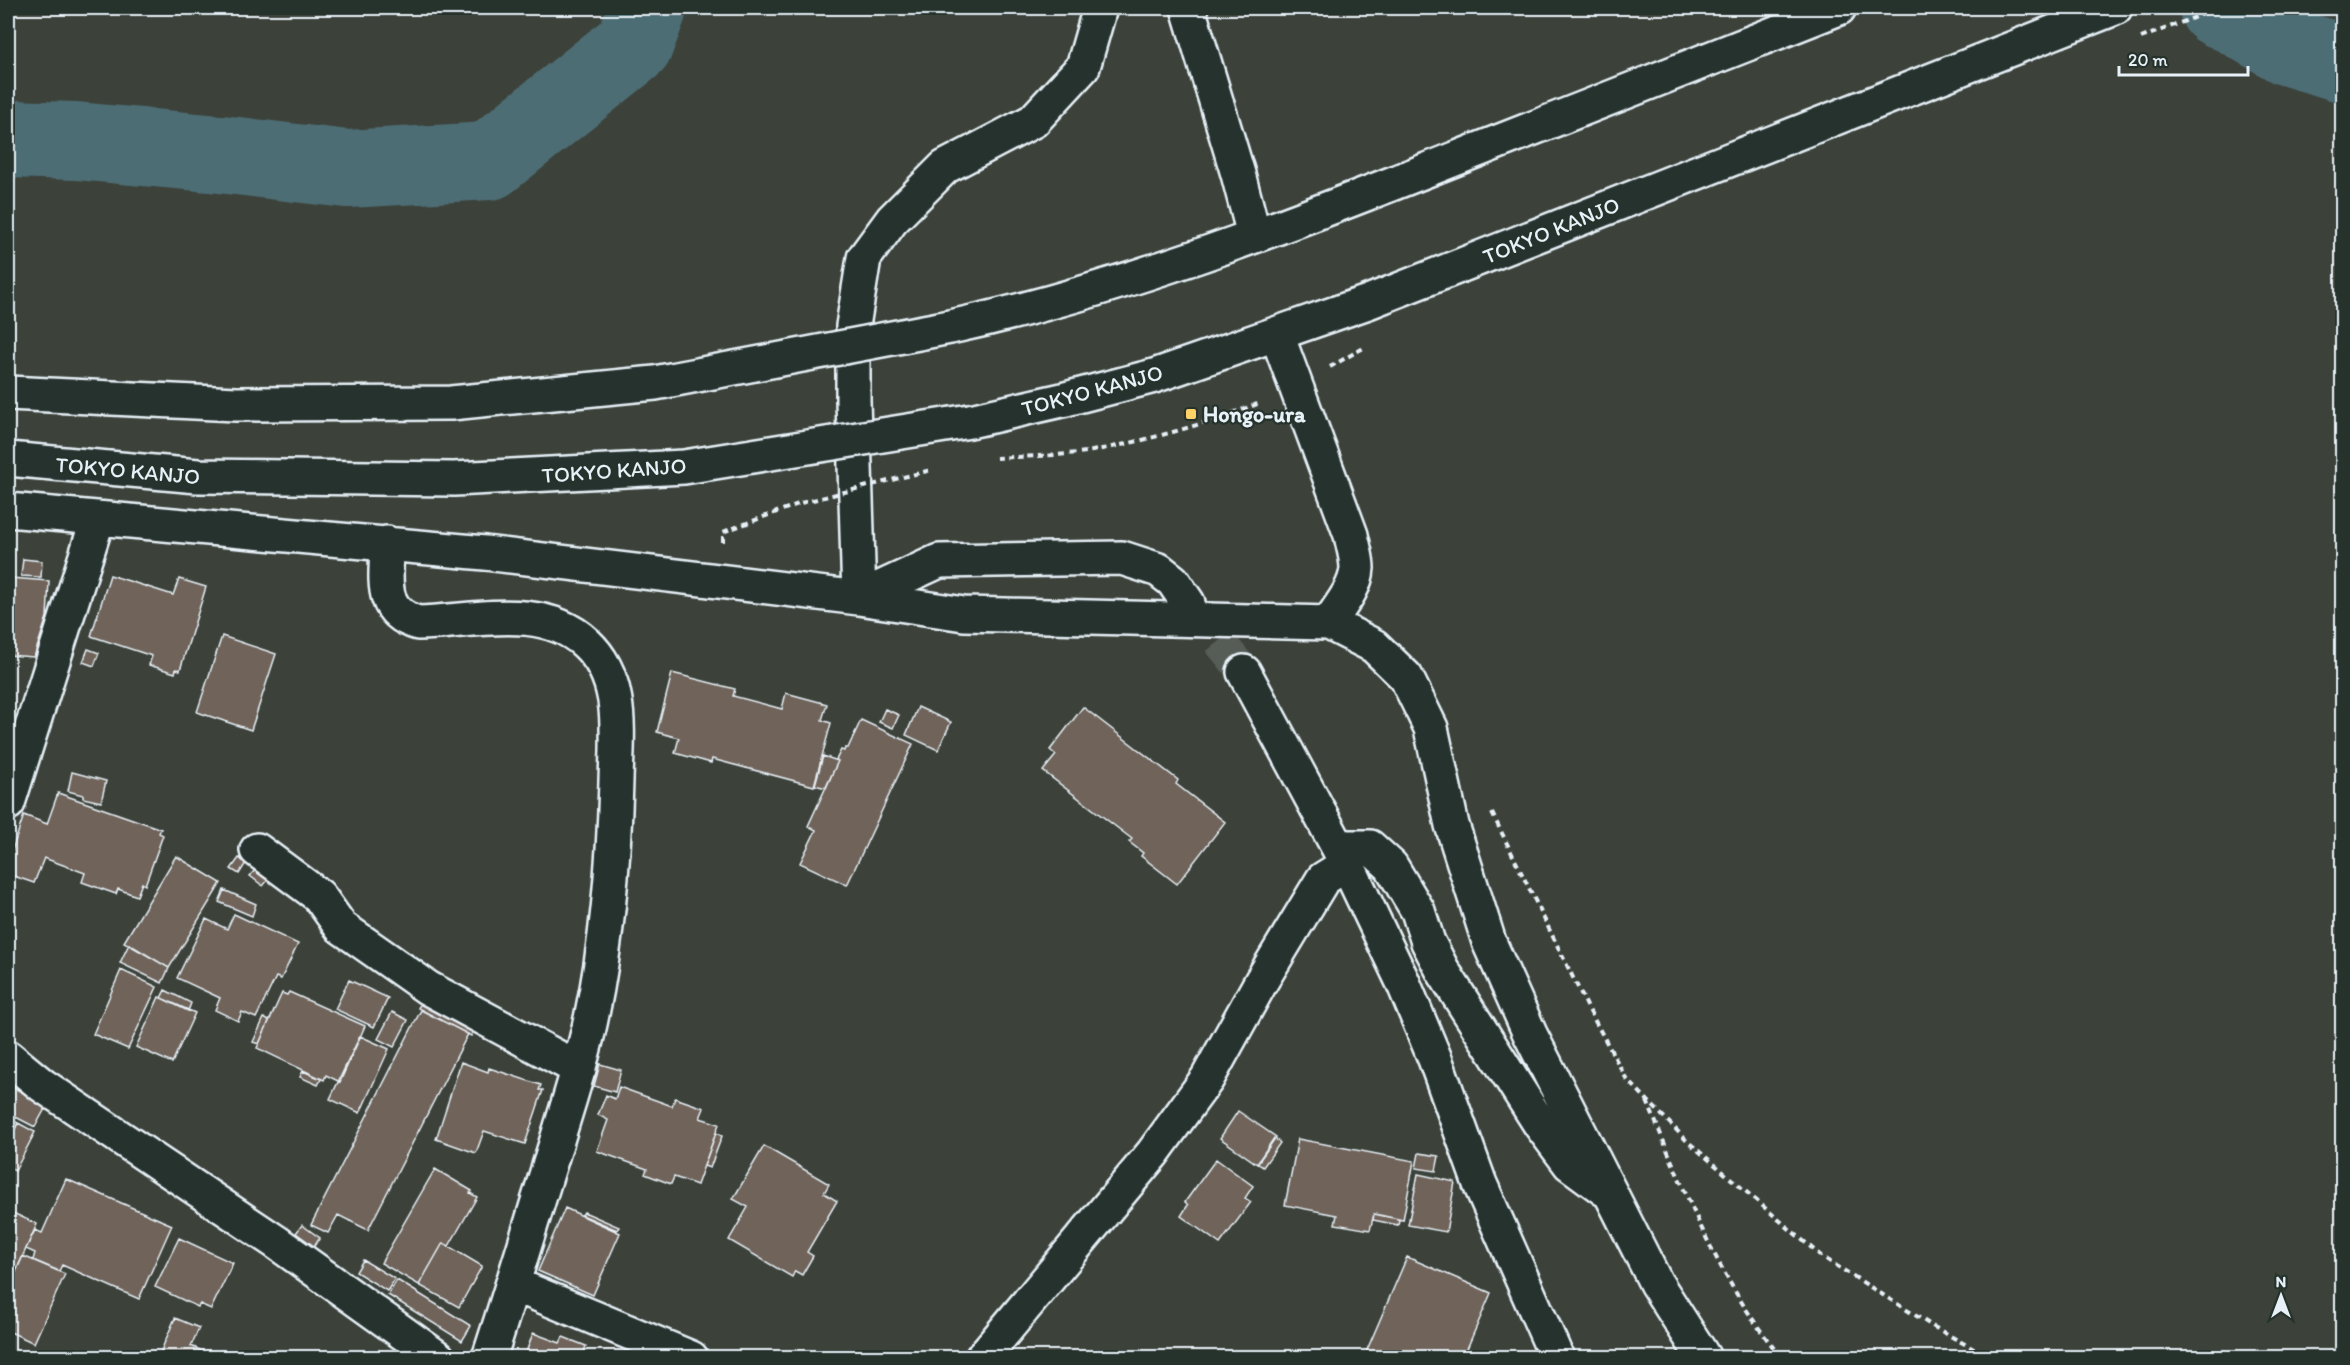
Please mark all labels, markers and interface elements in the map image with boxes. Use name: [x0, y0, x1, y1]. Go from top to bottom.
scale bar: [2119, 39, 2248, 77]
text: 20 m: [2128, 49, 2168, 71]
street label: TOKYO KANJO: [1479, 191, 1623, 270]
street label: TOKYO KANJO: [1019, 359, 1166, 422]
place label: Hongo-ura: [1203, 401, 1306, 428]
marker: Hongo-ura: [1184, 407, 1198, 421]
street label: TOKYO KANJO: [55, 451, 201, 490]
street label: TOKYO KANJO: [541, 452, 687, 489]
north arrow: [2251, 1266, 2311, 1326]
text: N: [2276, 1272, 2286, 1291]

